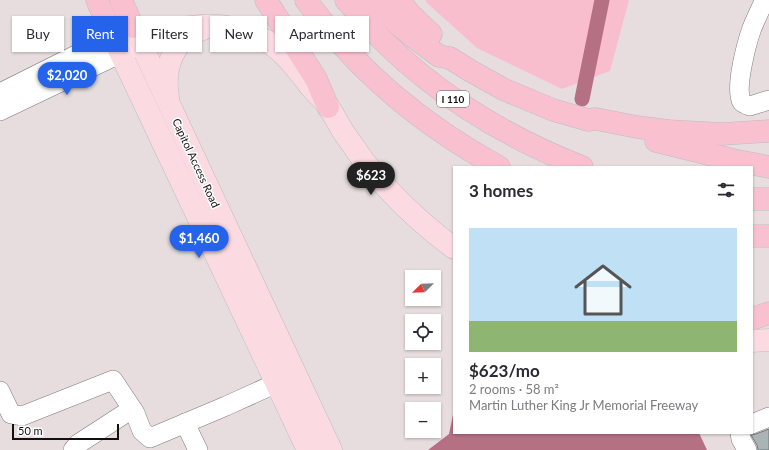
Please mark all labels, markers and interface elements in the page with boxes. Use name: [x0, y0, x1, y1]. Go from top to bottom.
chip: Buy: [12, 16, 64, 52]
chip: Rent: [72, 16, 128, 52]
chip: Filters: [136, 16, 202, 52]
chip: New: [210, 16, 267, 52]
chip: Apartment: [275, 16, 369, 52]
pin: $2,020: [34, 62, 100, 96]
text: $2,020: [47, 67, 87, 83]
road number: I 110: [437, 91, 469, 107]
street label: Capitol Access Road: [170, 116, 223, 209]
pin: $623: [347, 162, 395, 196]
text: $623: [356, 167, 386, 183]
icon: filters: [715, 179, 737, 201]
text: 3 homes: [469, 180, 533, 201]
pin: $1,460: [166, 225, 232, 259]
text: $1,460: [179, 230, 219, 246]
icon: home: [567, 254, 639, 326]
north arrow: [405, 270, 441, 306]
map controls: [405, 270, 441, 438]
button: locate: [405, 314, 441, 350]
button: +: [405, 358, 441, 394]
text: $623/mo: [469, 360, 540, 381]
text: 2 rooms · 58 m²: [469, 381, 559, 397]
text: Martin Luther King Jr Memorial Freeway: [469, 397, 698, 413]
button: −: [405, 402, 441, 438]
scale bar: [12, 422, 119, 441]
text: 50 m: [18, 424, 43, 437]

